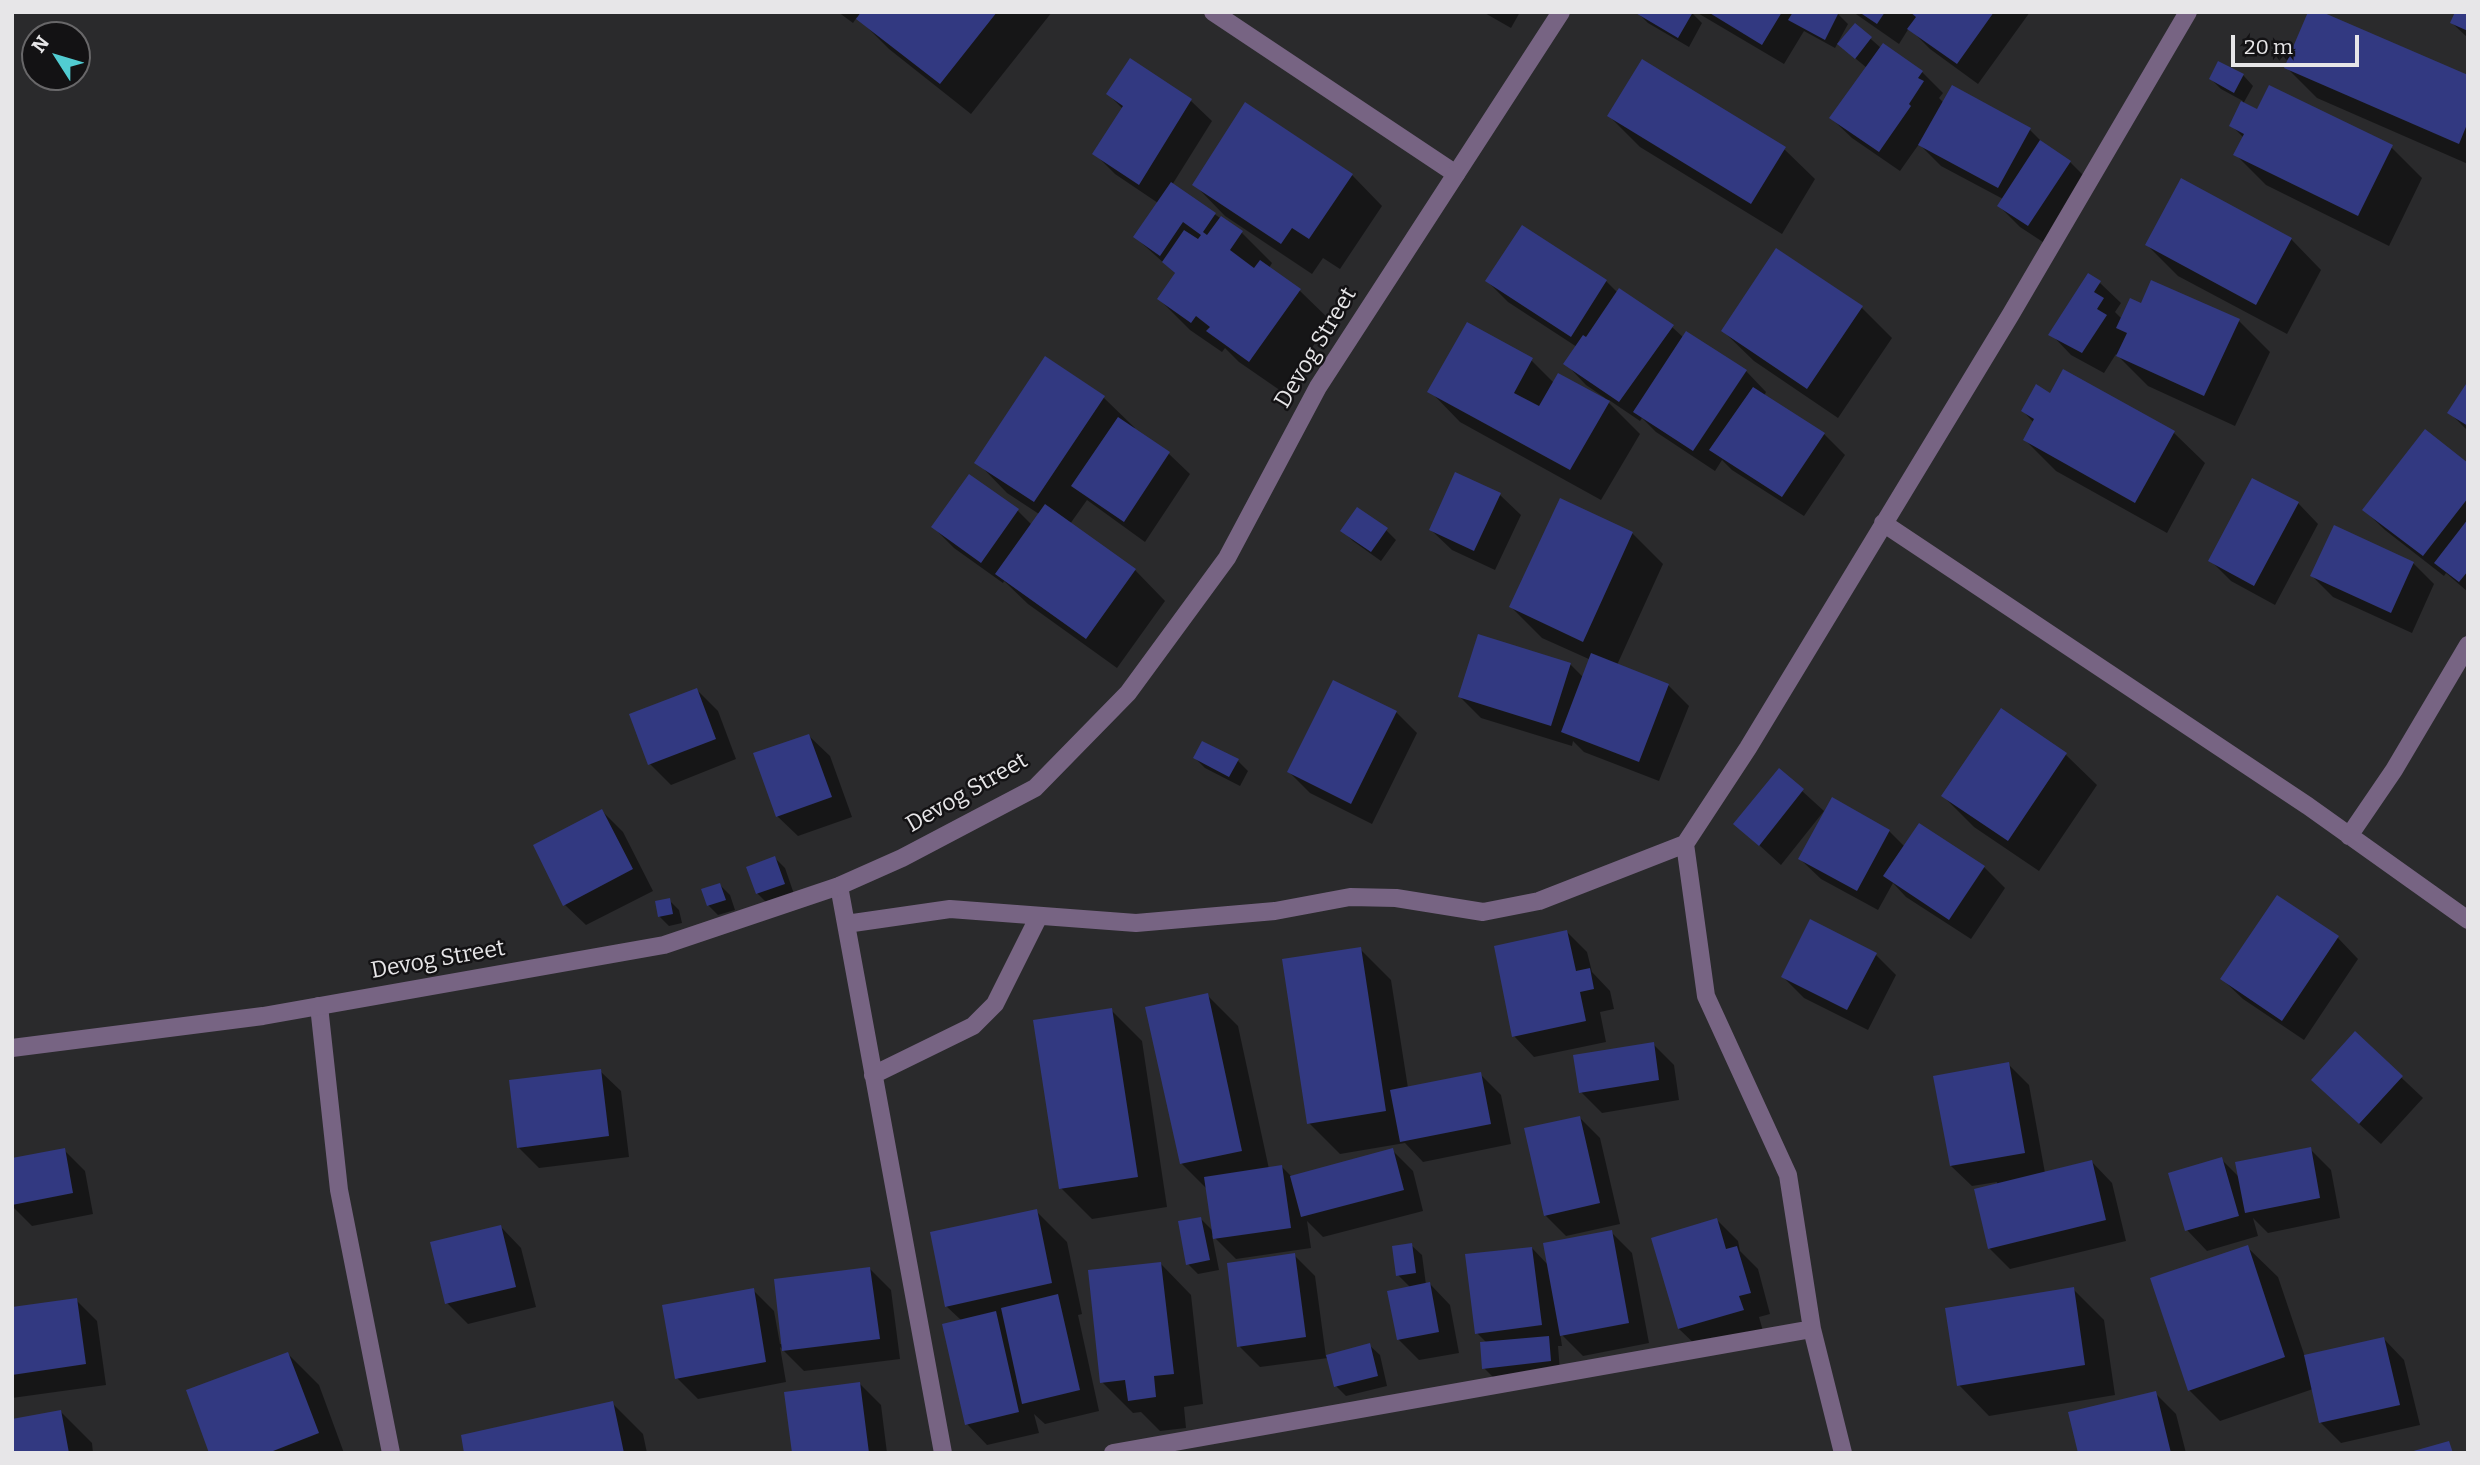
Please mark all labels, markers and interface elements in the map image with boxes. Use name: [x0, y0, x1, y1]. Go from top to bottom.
north arrow: [21, 21, 91, 91]
scale bar: [2235, 21, 2363, 65]
text: N: [27, 31, 54, 57]
text: 20 m: [2244, 34, 2293, 60]
street label: Devog Street: [1269, 283, 1363, 413]
street label: Devog Street: [901, 747, 1033, 839]
street label: Devog Street: [369, 935, 507, 985]

